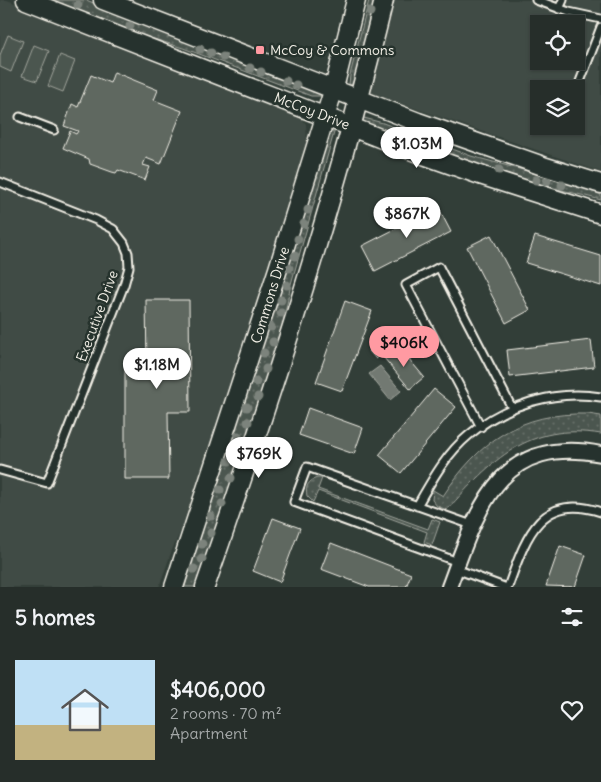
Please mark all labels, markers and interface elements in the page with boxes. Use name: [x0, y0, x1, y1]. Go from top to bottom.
map controls: [530, 15, 585, 135]
button: locate: [530, 15, 585, 70]
place label: McCoy & Commons: [270, 41, 394, 59]
marker: McCoy & Commons: [254, 44, 266, 56]
button: layers: [530, 80, 585, 135]
street label: McCoy Drive: [272, 88, 352, 134]
pin: $1.03M: [376, 126, 458, 169]
text: $1.03M: [392, 133, 442, 153]
pin: $867K: [372, 196, 442, 239]
text: $867K: [384, 203, 430, 223]
street label: Commons Drive: [247, 244, 293, 346]
street label: Executive Drive: [72, 268, 122, 364]
pin: $406K: [369, 326, 439, 368]
text: $406K: [380, 332, 428, 352]
pin: $1.18M: [116, 348, 198, 390]
text: $1.18M: [134, 354, 180, 374]
pin: $769K: [224, 436, 294, 479]
text: $769K: [237, 443, 281, 463]
icon: filters: [558, 603, 586, 631]
text: 5 homes: [15, 604, 95, 631]
text: $406,000: [170, 676, 266, 703]
icon: home: [55, 680, 115, 740]
icon: heart: [558, 696, 586, 724]
text: 2 rooms · 70 m²: [170, 703, 282, 723]
text: Apartment: [170, 723, 248, 743]

